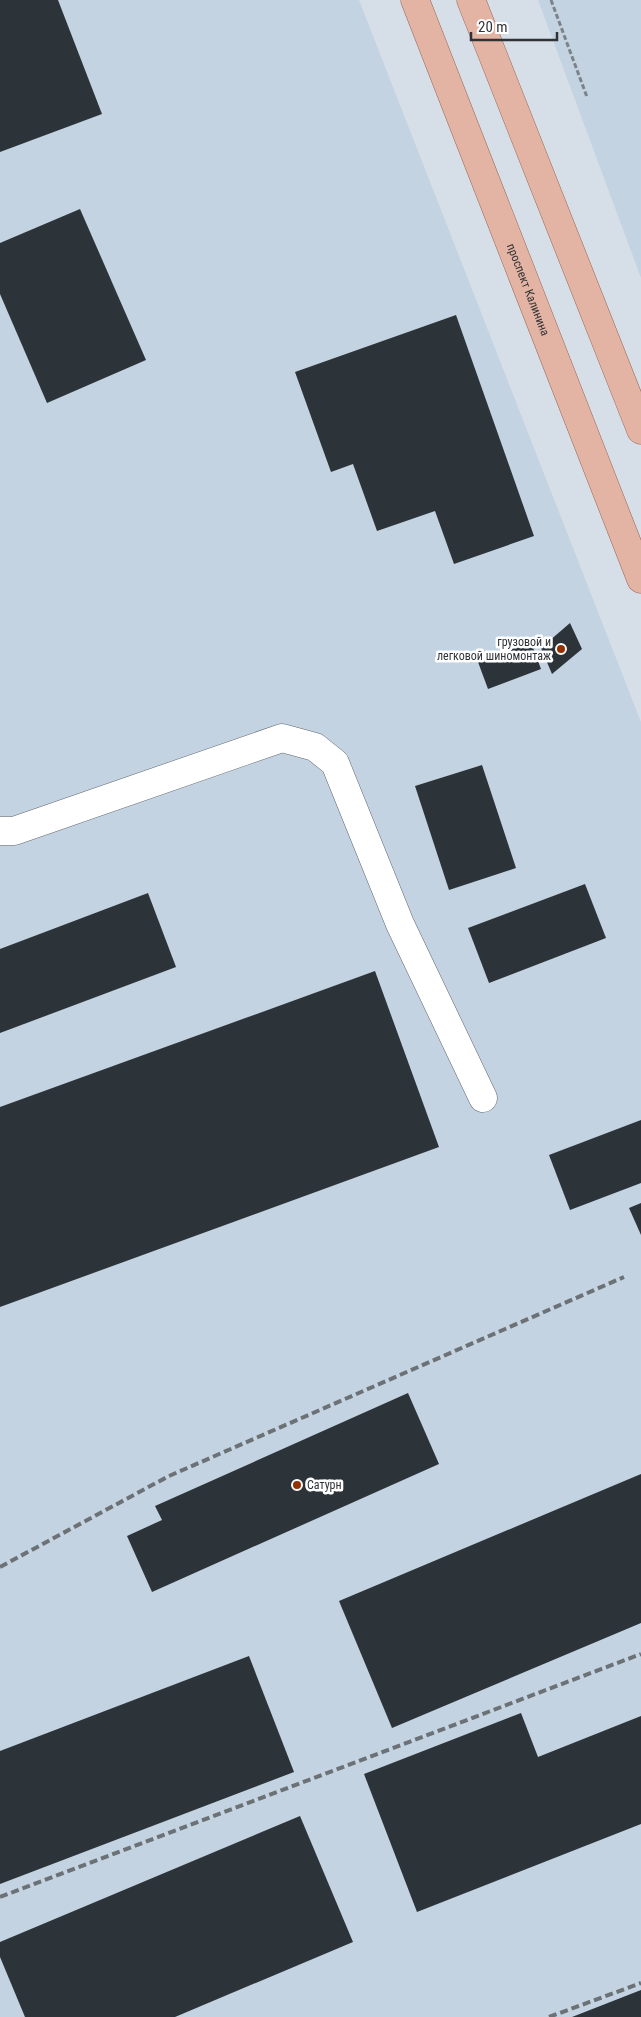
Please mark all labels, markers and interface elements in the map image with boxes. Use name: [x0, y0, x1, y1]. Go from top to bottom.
scale bar: [471, 10, 557, 42]
text: 20 m: [478, 18, 508, 36]
street label: проспект Калинина: [504, 242, 552, 338]
place label: грузовой и легковой шиномонтаж: [437, 635, 551, 663]
marker: грузовой и легковой шиномонтаж: [555, 643, 567, 655]
place label: Сатурн: [307, 1478, 342, 1492]
marker: Сатурн: [291, 1479, 303, 1491]

